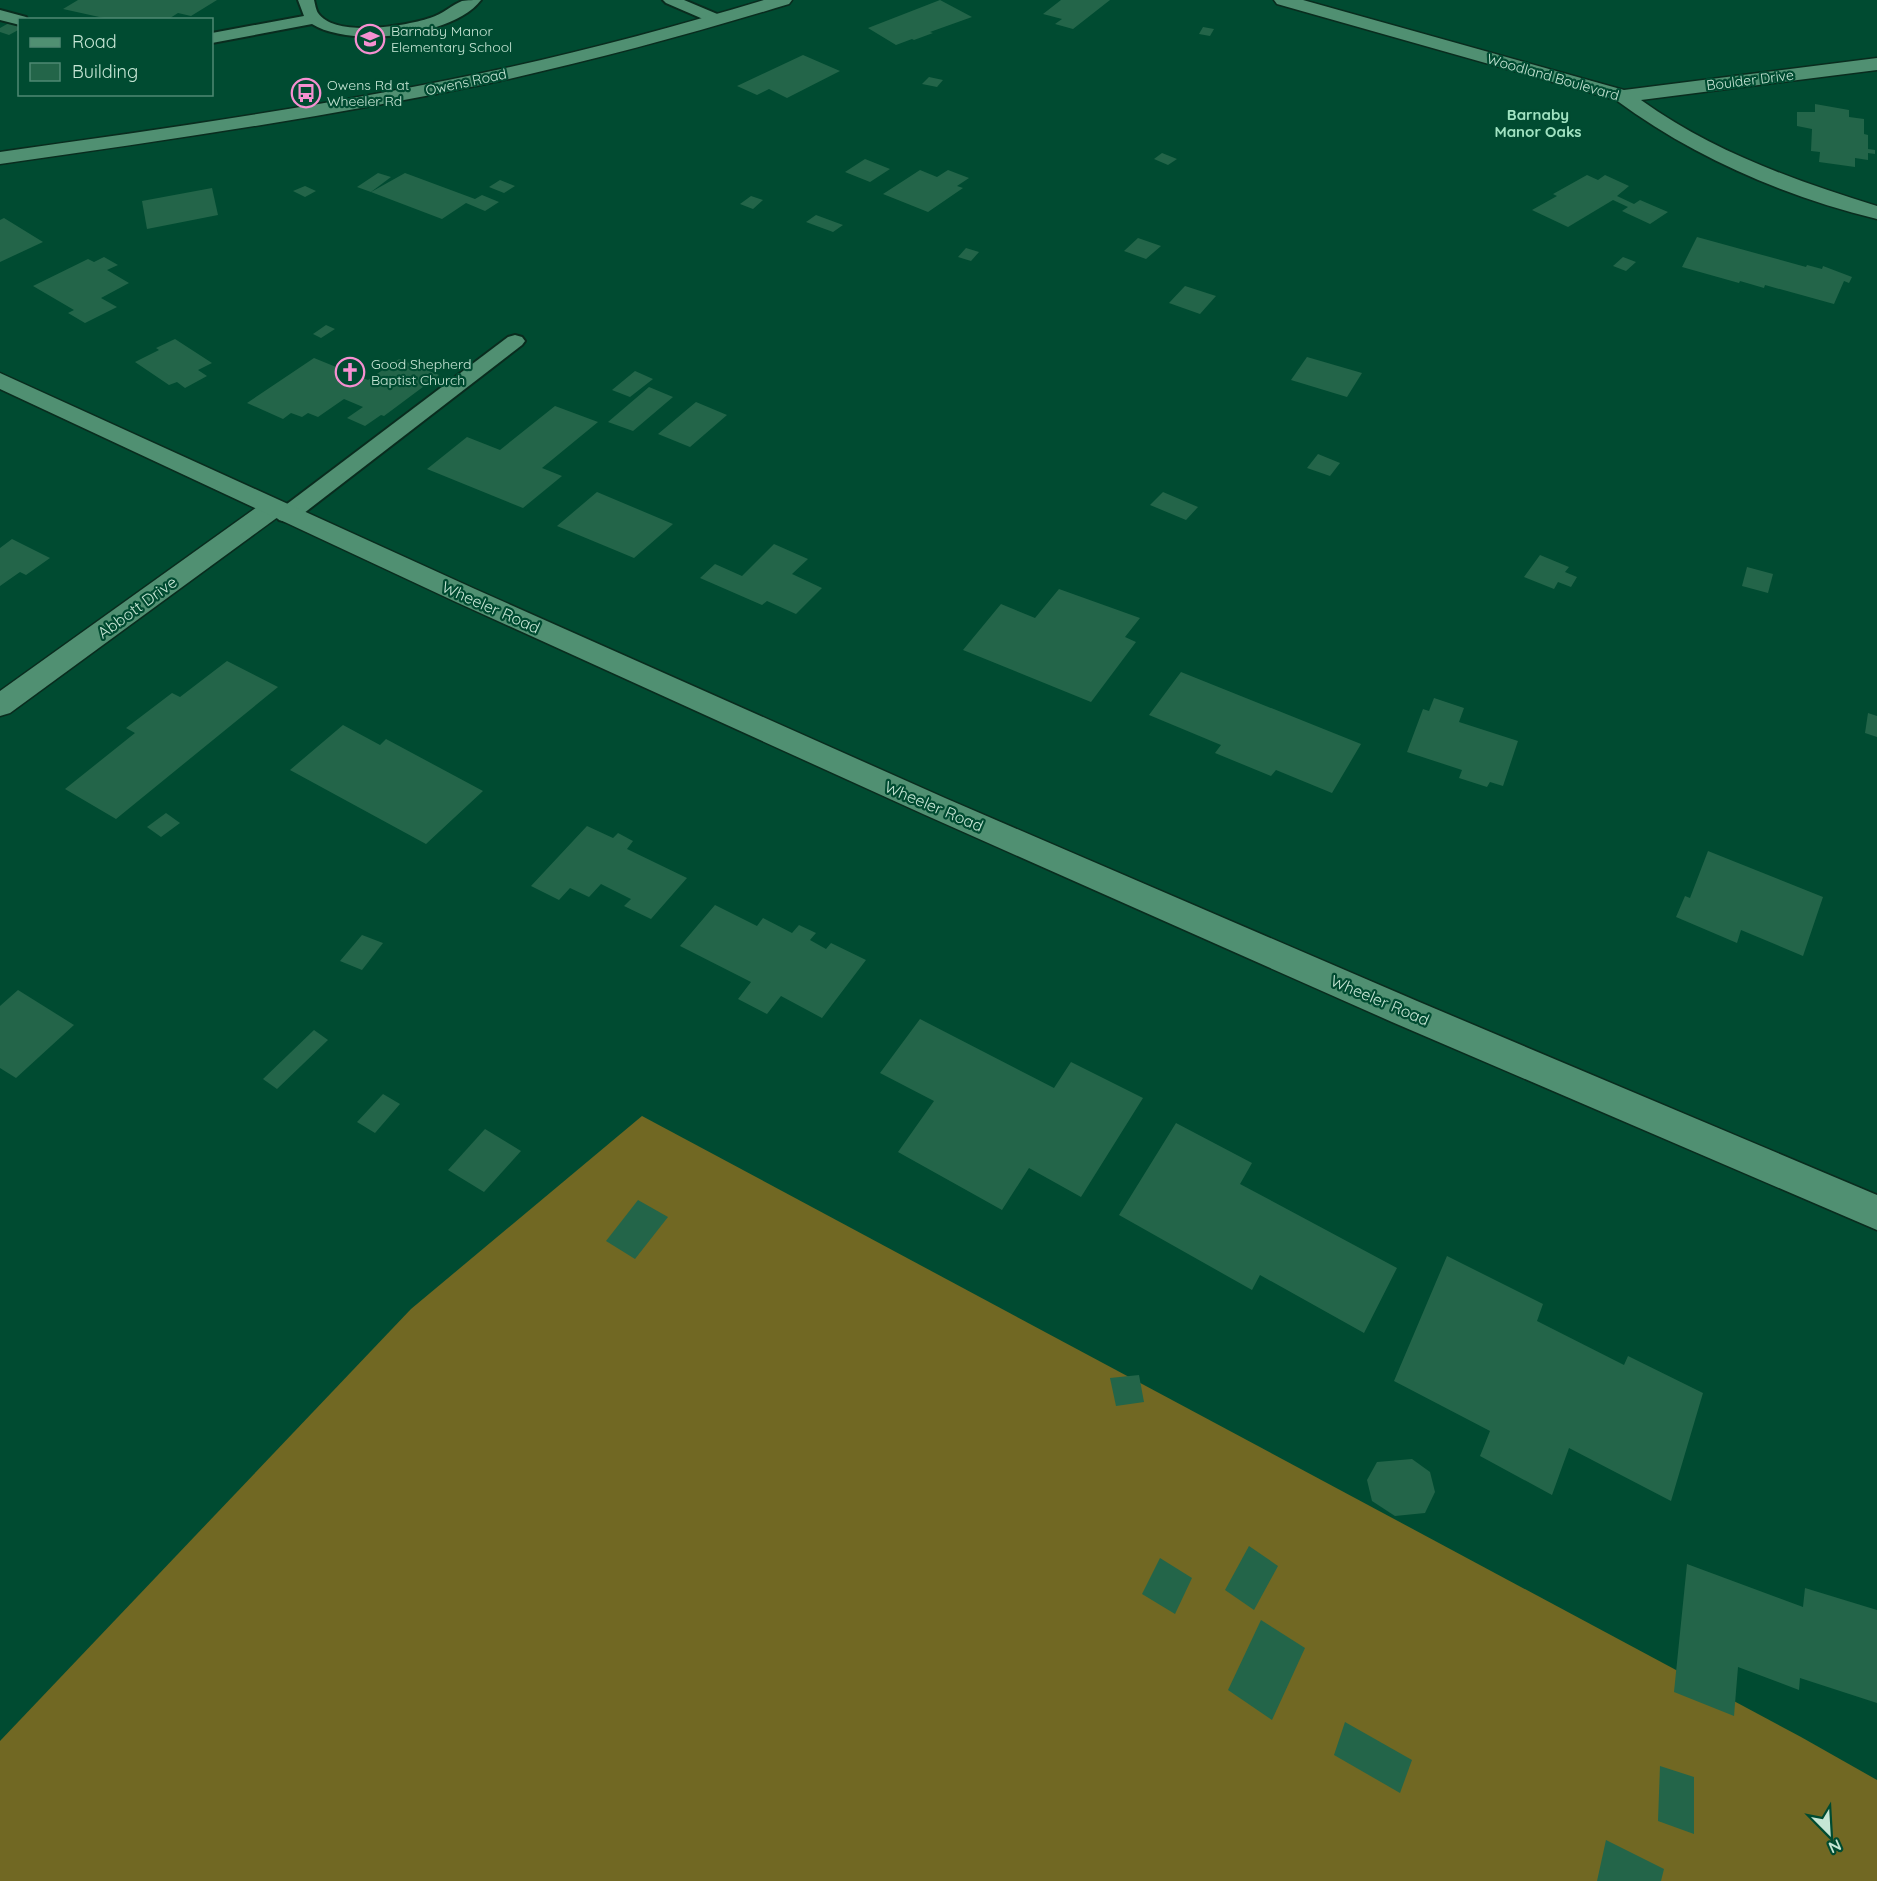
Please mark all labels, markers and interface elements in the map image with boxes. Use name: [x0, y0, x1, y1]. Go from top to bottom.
legend: [18, 18, 213, 96]
place label: Barnaby Manor Elementary School: [391, 22, 512, 56]
school or university icon: Barnaby Manor Elementary School: [354, 23, 386, 55]
text: Road: [72, 30, 117, 53]
street label: Woodland Boulevard: [1485, 50, 1621, 104]
text: Building: [72, 60, 138, 83]
street label: Owens Road: [424, 65, 508, 99]
street label: Boulder Drive: [1705, 66, 1795, 94]
place label: Owens Rd at Wheeler Rd: [327, 76, 410, 110]
bus stop icon: Owens Rd at Wheeler Rd: [290, 77, 322, 109]
district label: Barnaby Manor Oaks: [1494, 105, 1582, 141]
place label: Good Shepherd Baptist Church: [371, 355, 472, 389]
church icon: Good Shepherd Baptist Church: [334, 356, 366, 388]
street label: Abbott Drive: [93, 572, 181, 642]
street label: Wheeler Road: [439, 576, 543, 638]
street label: Wheeler Road: [882, 776, 986, 836]
street label: Wheeler Road: [1328, 970, 1432, 1030]
north arrow: [1799, 1803, 1859, 1863]
text: N: [1826, 1835, 1845, 1858]

